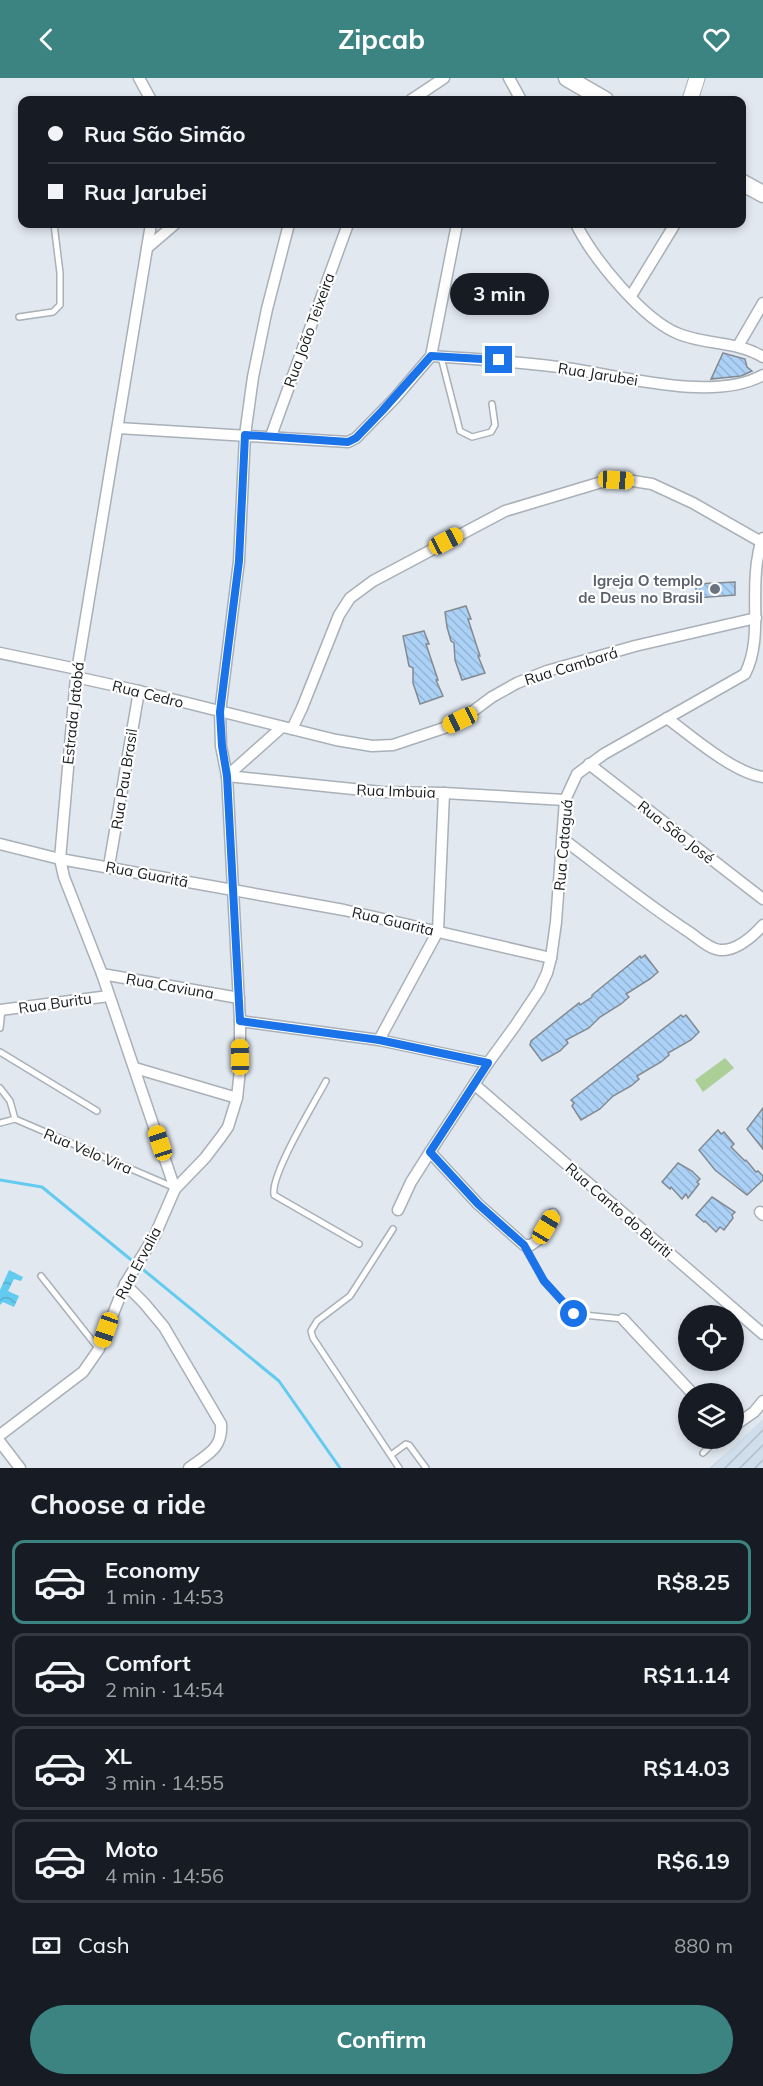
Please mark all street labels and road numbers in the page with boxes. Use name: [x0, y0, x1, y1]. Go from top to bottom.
street label: Rua João Teixeira: [279, 270, 339, 390]
street label: Rua Jarubei: [557, 358, 639, 390]
street label: Rua Cambará: [522, 643, 620, 689]
street label: Estrada Jatobá: [58, 661, 88, 765]
street label: Rua Cedro: [110, 676, 186, 712]
street label: Rua Pau Brasil: [107, 727, 141, 831]
street label: Rua Imbuia: [356, 780, 436, 802]
street label: Rua São José: [634, 796, 718, 868]
street label: Rua Cataguá: [550, 798, 576, 892]
street label: Rua Guaritã: [104, 857, 190, 891]
street label: Rua Guarita: [350, 902, 436, 940]
street label: Rua Caviuna: [125, 969, 215, 1003]
street label: Rua Buritu: [17, 988, 93, 1018]
street label: Rua Velo Vira: [41, 1124, 135, 1178]
street label: Rua Canto do Buriti: [562, 1158, 676, 1262]
street label: Rua Ervalia: [111, 1223, 165, 1303]

